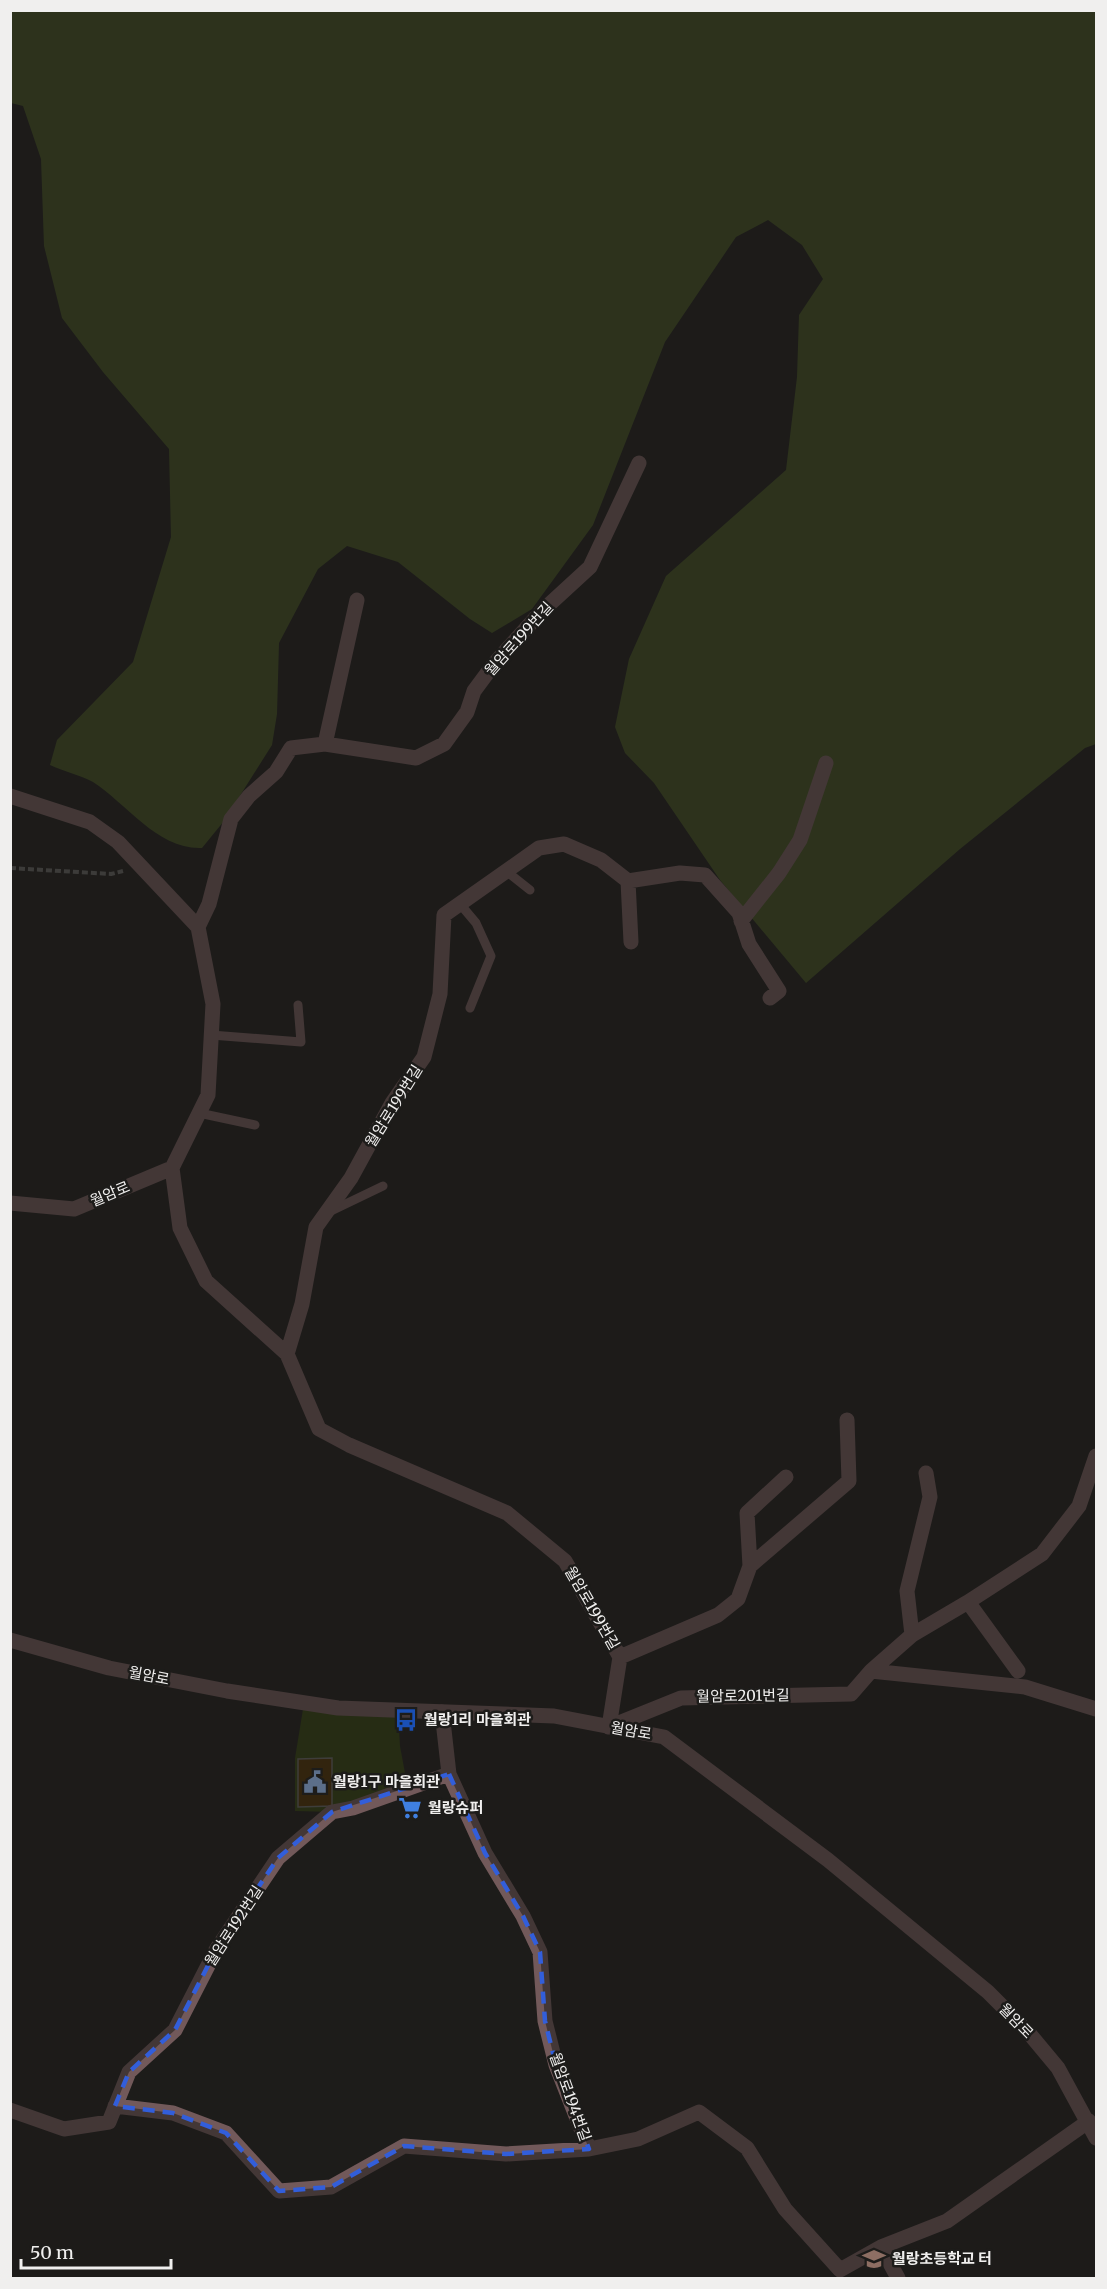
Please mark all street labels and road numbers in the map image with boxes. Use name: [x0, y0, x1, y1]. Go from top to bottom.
street label: 월암로199번길: [480, 598, 557, 680]
street label: 월암로199번길: [361, 1061, 426, 1150]
street label: 월암로: [87, 1177, 133, 1210]
street label: 월암로199번길: [561, 1563, 624, 1653]
street label: 월암로: [127, 1662, 171, 1689]
street label: 월암로201번길: [696, 1685, 790, 1706]
street label: 월암로: [609, 1718, 653, 1743]
street label: 월암로192번길: [200, 1882, 267, 1970]
street label: 월암로: [995, 1999, 1038, 2042]
street label: 월암로194번길: [546, 2050, 595, 2144]

